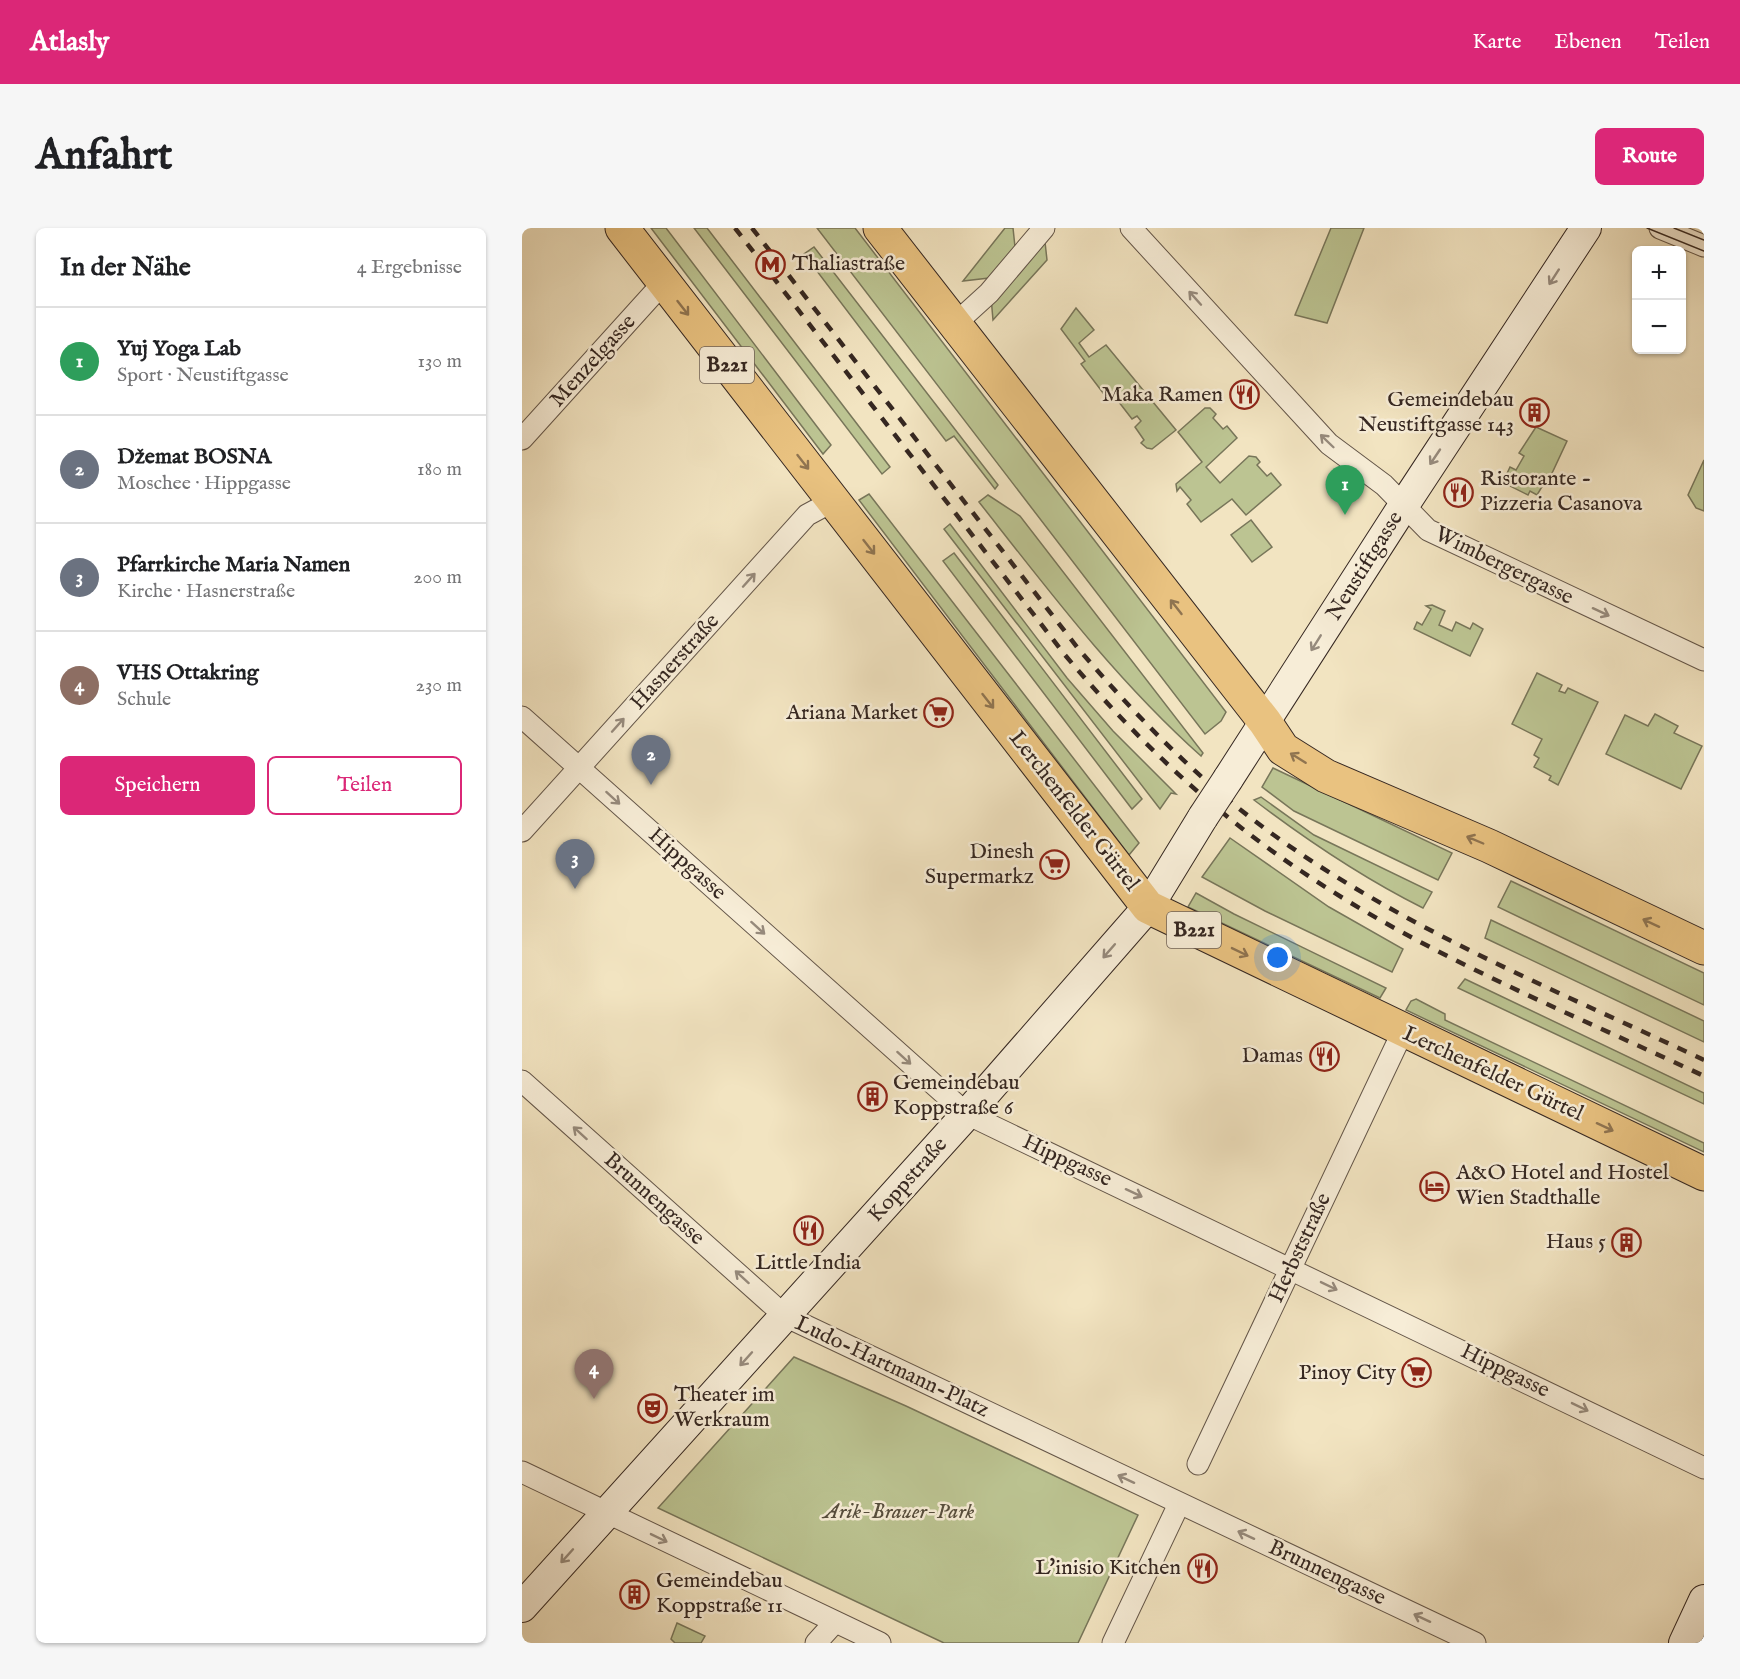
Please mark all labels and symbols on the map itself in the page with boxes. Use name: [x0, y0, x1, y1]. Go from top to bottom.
metro station icon: Thaliastraße: [755, 248, 787, 280]
place label: Thaliastraße: [792, 250, 905, 278]
one-way arrow: [1548, 268, 1560, 285]
one-way arrow: [1188, 290, 1202, 305]
one-way arrow: [676, 300, 689, 316]
street label: Menzelgasse: [544, 309, 642, 413]
road number: B221: [700, 347, 754, 383]
restaurant icon: Maka Ramen: [1228, 379, 1260, 411]
place label: Maka Ramen: [1102, 381, 1223, 409]
place label: Gemeindebau Neustiftgasse 143: [1358, 386, 1514, 439]
building icon: Gemeindebau Neustiftgasse 143: [1519, 397, 1551, 429]
one-way arrow: [1319, 434, 1334, 448]
one-way arrow: [1429, 448, 1441, 465]
one-way arrow: [796, 454, 809, 470]
place label: Ristorante - Pizzeria Casanova: [1480, 465, 1643, 518]
pin: 1: [1326, 466, 1364, 515]
restaurant icon: Ristorante - Pizzeria Casanova: [1443, 476, 1475, 508]
street label: Neustiftgasse: [1320, 506, 1410, 626]
street label: Wimbergergasse: [1430, 520, 1578, 612]
one-way arrow: [862, 539, 875, 555]
one-way arrow: [742, 573, 756, 588]
one-way arrow: [1170, 600, 1182, 616]
one-way arrow: [1592, 606, 1610, 618]
street label: Hasnerstraße: [624, 608, 726, 716]
one-way arrow: [1310, 634, 1322, 651]
one-way arrow: [982, 693, 995, 709]
supermarket icon: Ariana Market: [923, 697, 955, 729]
place label: Ariana Market: [785, 699, 918, 727]
one-way arrow: [611, 717, 625, 732]
street label: Lerchenfelder Gürtel: [1003, 725, 1145, 897]
pin: 2: [632, 736, 670, 785]
one-way arrow: [1290, 752, 1307, 764]
one-way arrow: [605, 791, 620, 805]
street label: Hippgasse: [642, 822, 732, 906]
one-way arrow: [1466, 834, 1484, 845]
place label: Dinesh Supermarkz: [925, 838, 1034, 891]
pin: 3: [556, 840, 594, 889]
supermarket icon: Dinesh Supermarkz: [1039, 849, 1071, 881]
road number: B221: [1167, 912, 1221, 948]
one-way arrow: [1643, 916, 1661, 928]
one-way arrow: [750, 921, 765, 935]
one-way arrow: [1103, 943, 1116, 959]
your location: [1263, 943, 1292, 972]
one-way arrow: [1231, 947, 1249, 959]
street label: Lerchenfelder Gürtel: [1398, 1020, 1588, 1128]
restaurant icon: Damas: [1308, 1040, 1340, 1072]
place label: Damas: [1242, 1042, 1303, 1070]
one-way arrow: [896, 1051, 911, 1065]
place label: Gemeindebau Koppstraße 6: [893, 1069, 1020, 1122]
building icon: Gemeindebau Koppstraße 6: [856, 1080, 888, 1112]
one-way arrow: [1596, 1122, 1614, 1134]
one-way arrow: [573, 1126, 588, 1140]
street label: Hippgasse: [1018, 1128, 1116, 1194]
street label: Koppstraße: [862, 1131, 954, 1229]
street label: Brunnengasse: [598, 1146, 710, 1252]
place label: A&O Hotel and Hostel Wien Stadthalle: [1455, 1159, 1669, 1212]
hotel icon: A&O Hotel and Hostel Wien Stadthalle: [1419, 1170, 1451, 1202]
one-way arrow: [1124, 1187, 1142, 1199]
street label: Herbststraße: [1262, 1189, 1338, 1307]
restaurant icon: Little India: [792, 1215, 824, 1247]
building icon: Haus 5: [1611, 1226, 1643, 1258]
place label: Haus 5: [1546, 1228, 1606, 1256]
place label: Little India: [755, 1249, 861, 1277]
one-way arrow: [735, 1270, 750, 1284]
one-way arrow: [1319, 1280, 1337, 1292]
street label: Ludo-Hartmann-Platz: [790, 1310, 994, 1424]
street label: Hippgasse: [1456, 1337, 1554, 1405]
pin: 4: [574, 1350, 614, 1399]
one-way arrow: [739, 1351, 753, 1366]
supermarket icon: Pinoy City: [1401, 1357, 1433, 1389]
place label: Pinoy City: [1299, 1359, 1396, 1387]
place label: Theater im Werkraum: [674, 1381, 775, 1434]
theatre icon: Theater im Werkraum: [637, 1392, 669, 1424]
one-way arrow: [1570, 1402, 1588, 1414]
one-way arrow: [1118, 1472, 1136, 1484]
park label: Arik-Brauer-Park: [822, 1498, 975, 1526]
one-way arrow: [1237, 1529, 1255, 1540]
one-way arrow: [649, 1532, 667, 1544]
street label: Brunnengasse: [1264, 1534, 1390, 1612]
one-way arrow: [560, 1548, 574, 1563]
restaurant icon: L'inisio Kitchen: [1186, 1552, 1218, 1584]
place label: L'inisio Kitchen: [1035, 1554, 1181, 1582]
place label: Gemeindebau Koppstraße 11: [656, 1567, 783, 1620]
building icon: Gemeindebau Koppstraße 11: [619, 1578, 651, 1610]
one-way arrow: [1414, 1612, 1432, 1624]

